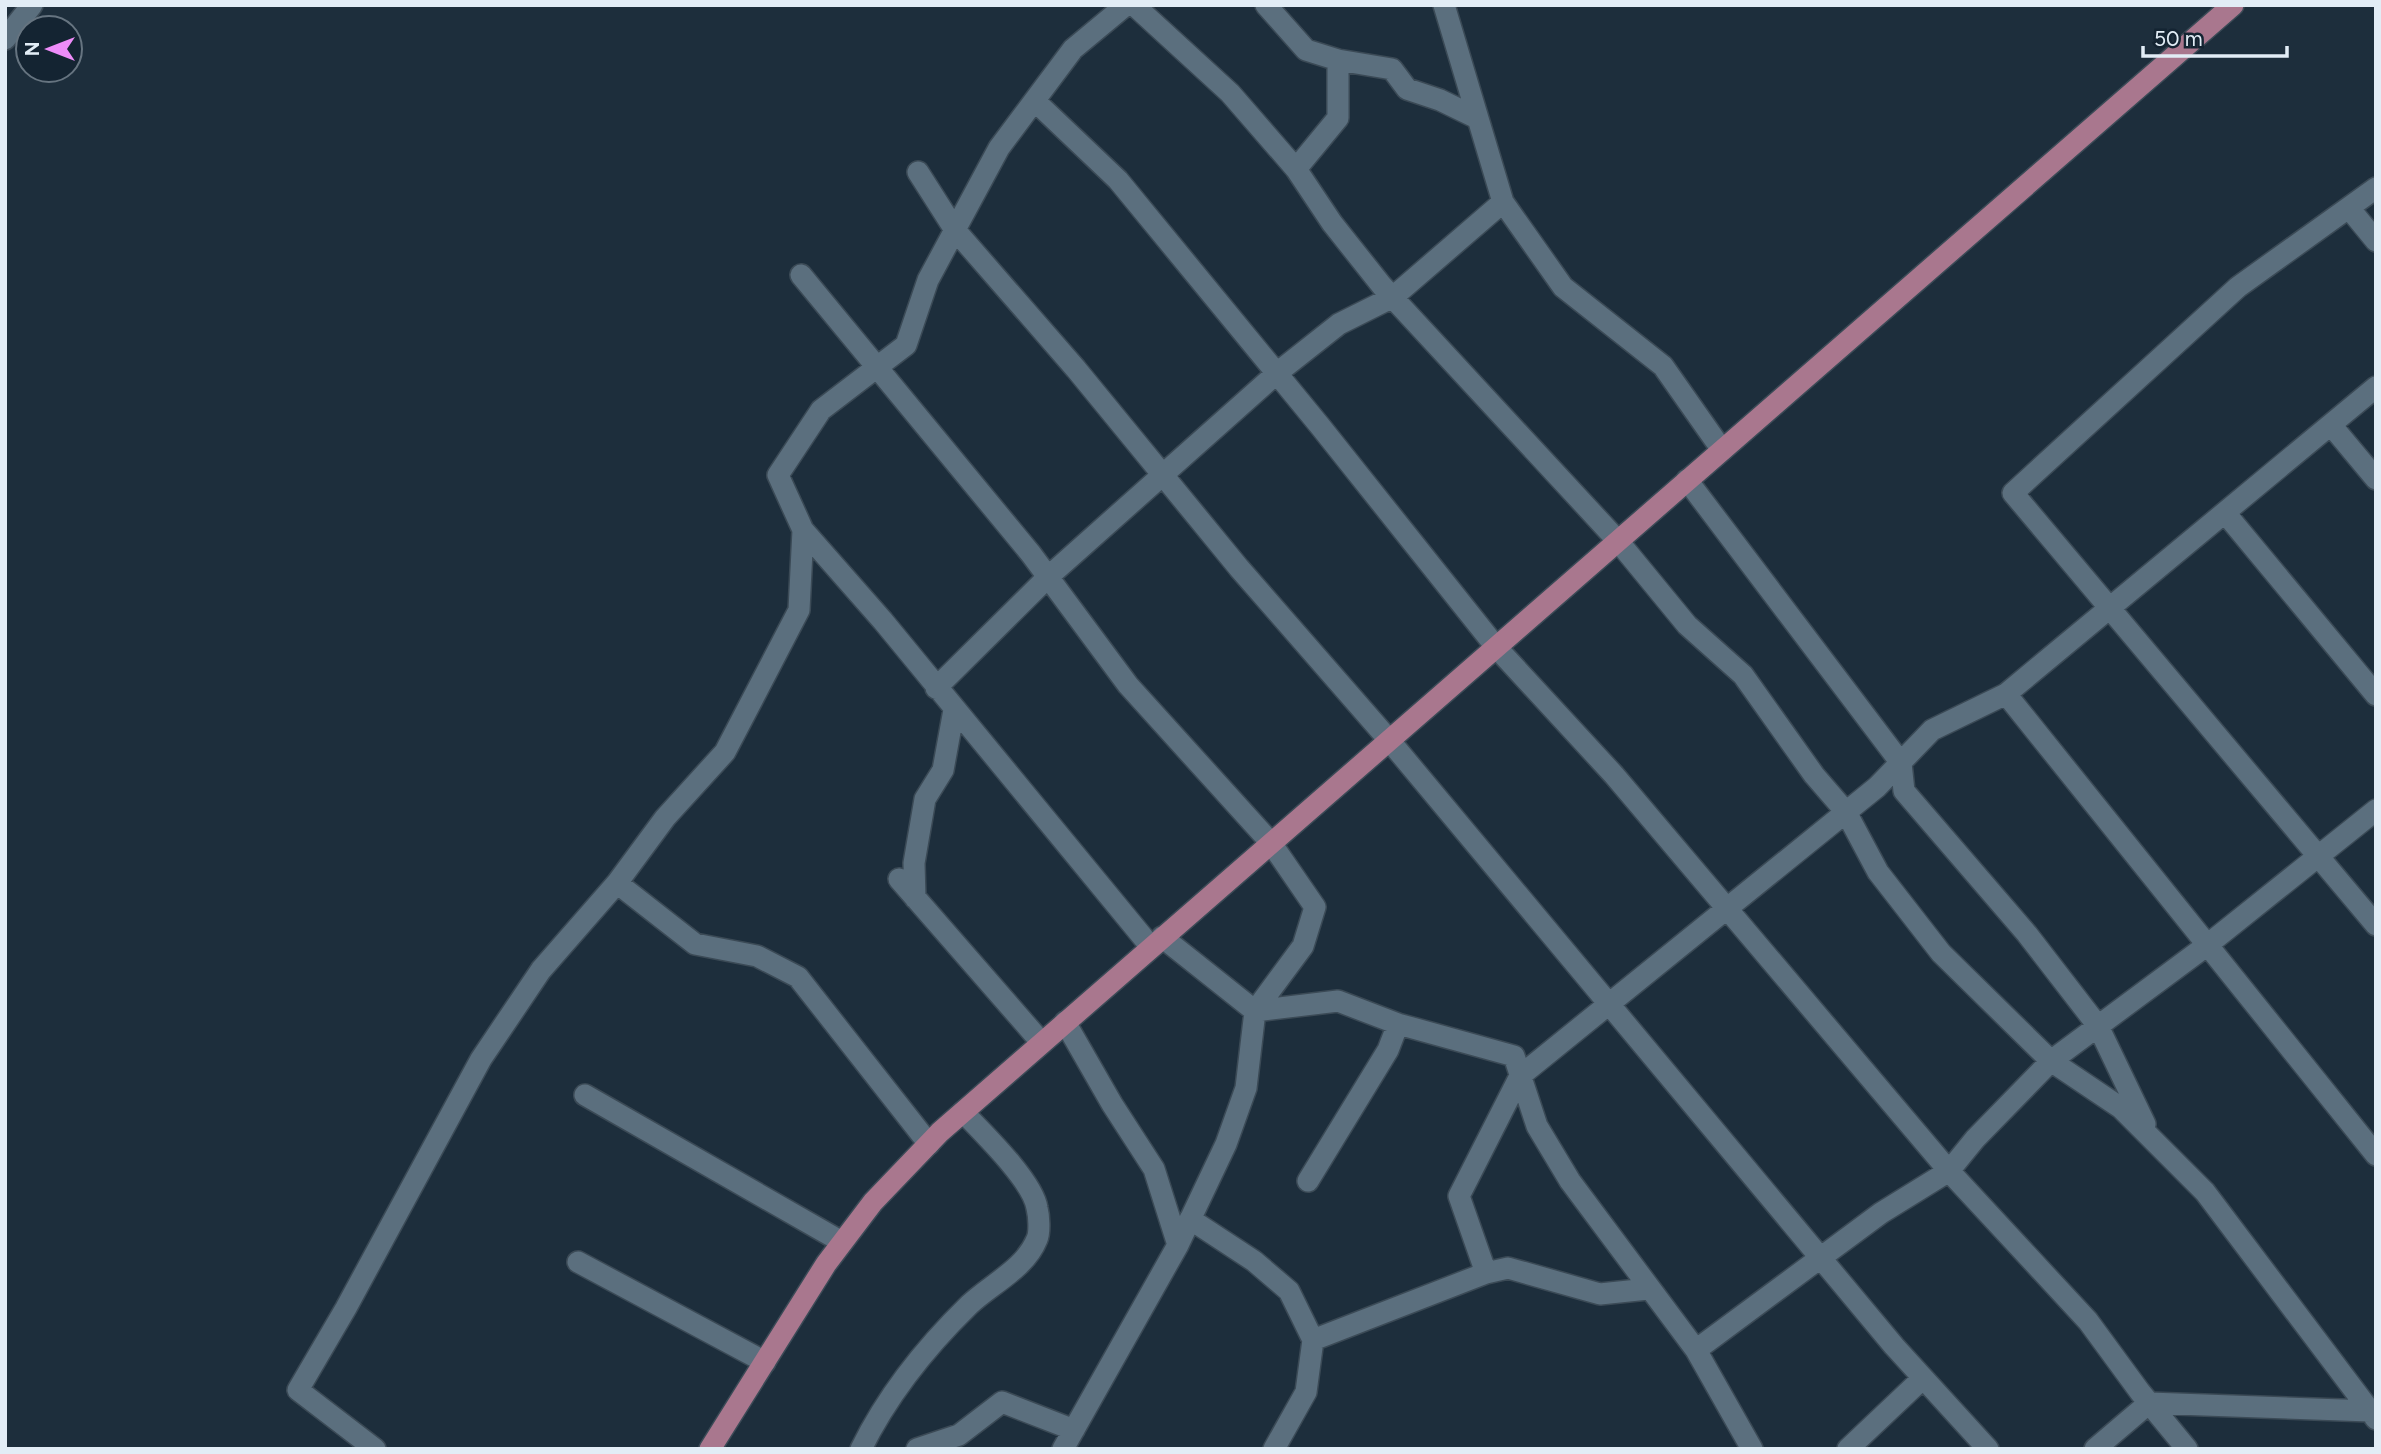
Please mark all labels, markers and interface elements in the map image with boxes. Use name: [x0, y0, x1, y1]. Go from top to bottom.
north arrow: [14, 14, 84, 84]
scale bar: [2143, 14, 2286, 58]
text: 50 m: [2154, 26, 2203, 51]
text: N: [21, 42, 44, 56]

